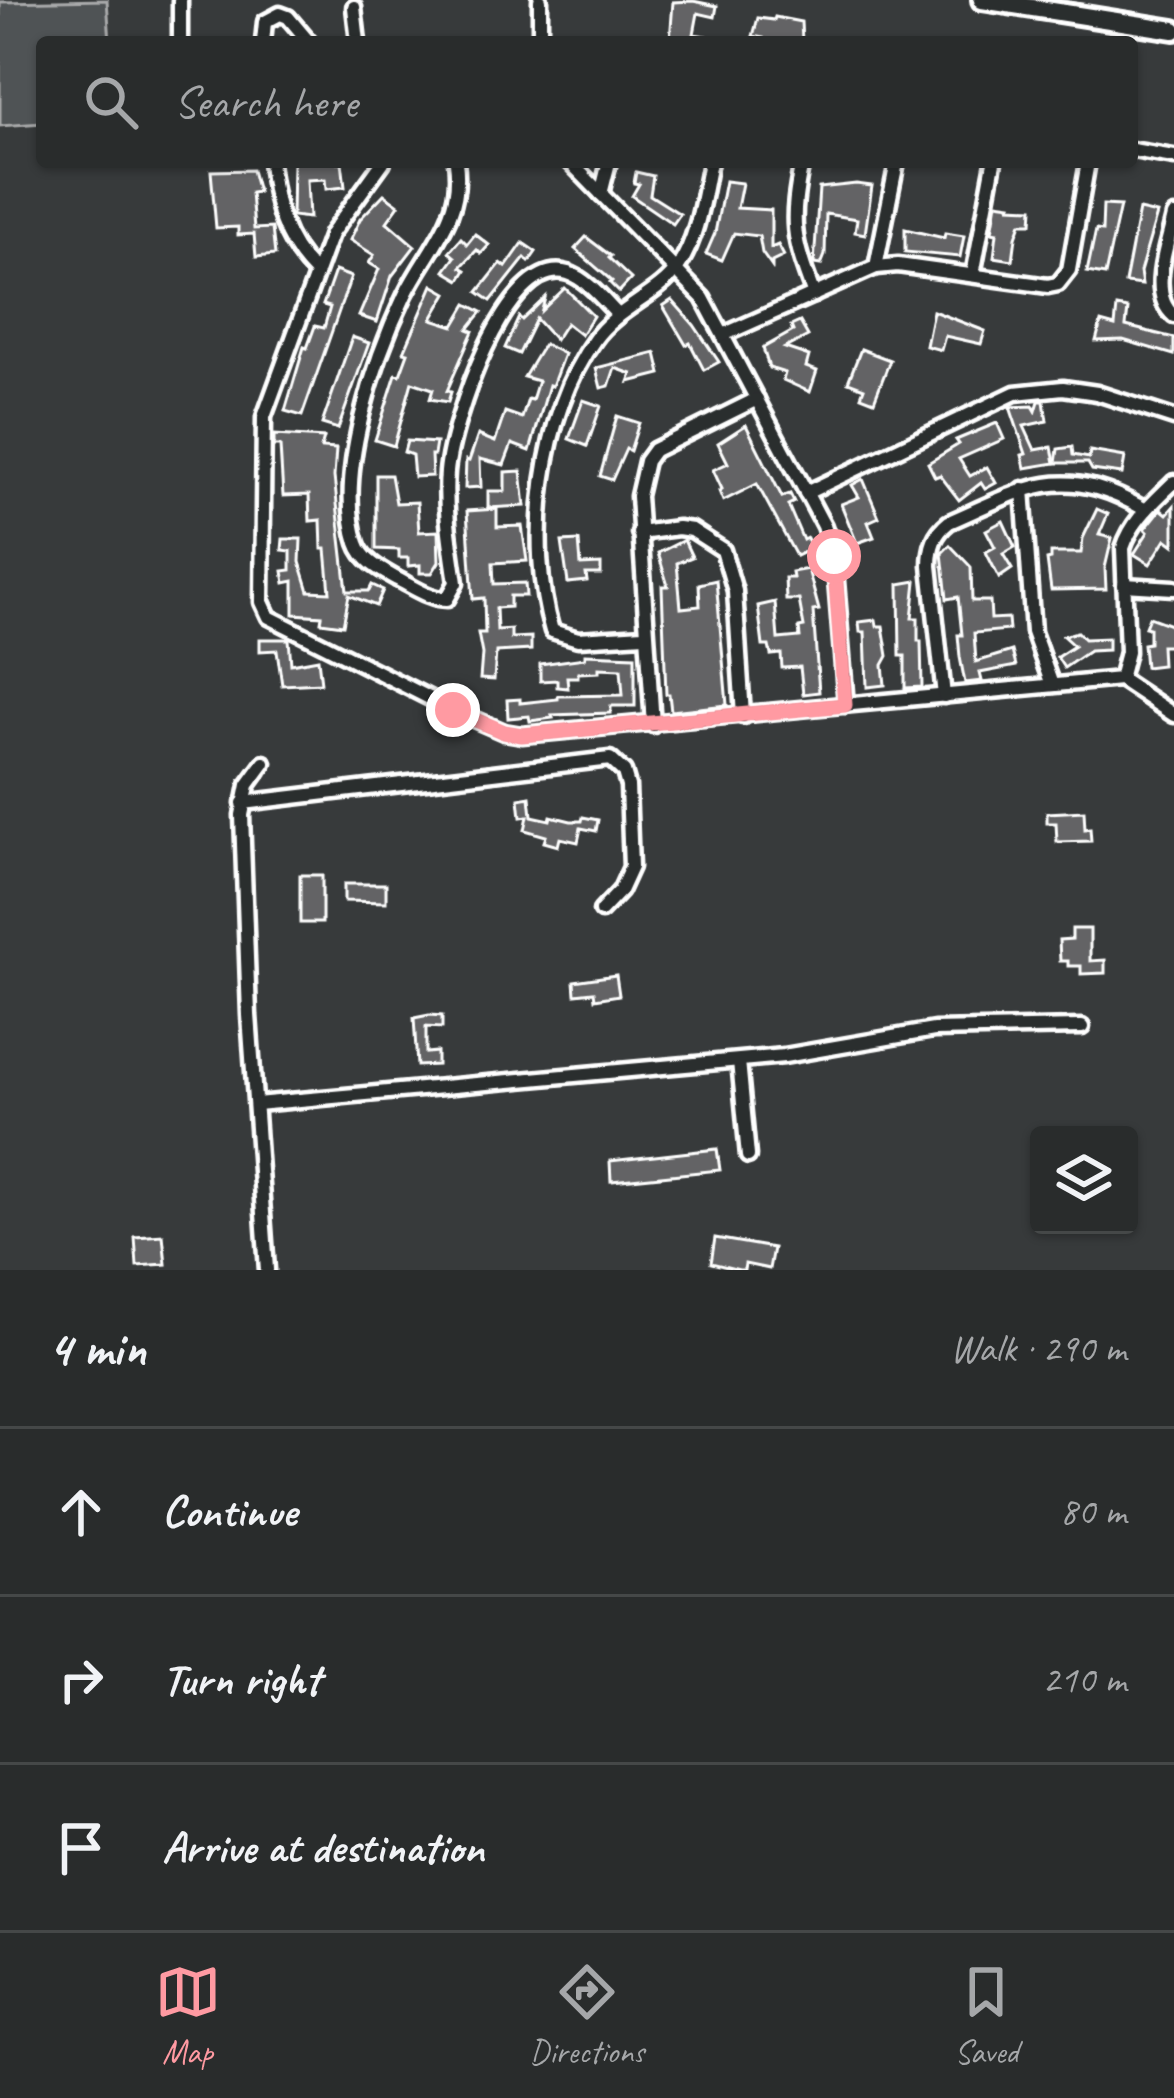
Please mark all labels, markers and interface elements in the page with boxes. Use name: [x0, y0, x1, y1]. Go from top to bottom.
search box: [36, 36, 1138, 168]
icon: search: [78, 69, 144, 135]
text: Search here: [174, 74, 357, 131]
route start: [807, 529, 861, 583]
route end: [426, 683, 480, 737]
map controls: [1030, 1126, 1138, 1234]
button: layers: [1030, 1126, 1138, 1234]
text: 4 min: [48, 1316, 146, 1380]
text: Walk · 290 m: [950, 1324, 1126, 1373]
icon: ahead: [48, 1479, 114, 1545]
text: Continue: [162, 1483, 296, 1540]
text: 80 m: [1060, 1487, 1126, 1536]
icon: right: [48, 1647, 114, 1713]
text: Turn right: [162, 1651, 320, 1708]
text: 210 m: [1042, 1655, 1126, 1704]
icon: arrive: [48, 1815, 114, 1881]
text: Arrive at destination: [162, 1819, 484, 1876]
tab: Map: [155, 1959, 221, 2073]
tab: Directions: [530, 1959, 644, 2073]
tab: Saved: [953, 1959, 1019, 2073]

